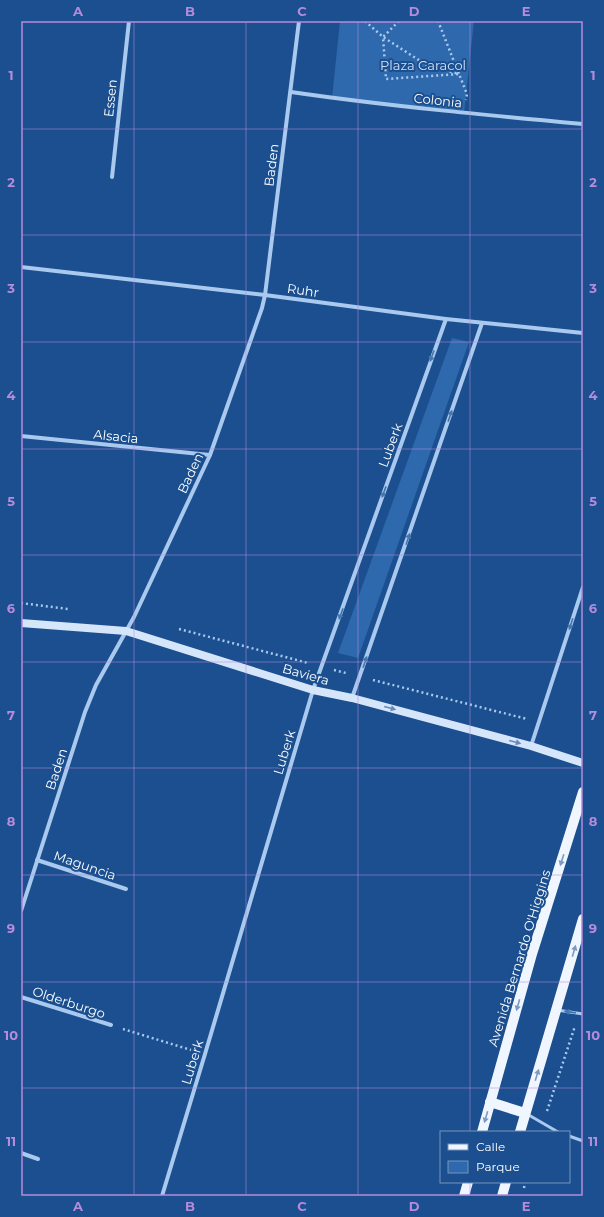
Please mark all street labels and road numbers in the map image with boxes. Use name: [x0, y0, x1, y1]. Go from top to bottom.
street label: Essen: [100, 78, 120, 118]
street label: Colonia: [413, 89, 463, 111]
street label: Baden: [260, 143, 282, 187]
street label: Ruhr: [286, 280, 320, 300]
street label: Luberk: [375, 421, 405, 469]
street label: Alsacia: [93, 426, 139, 446]
street label: Baden: [174, 450, 206, 496]
street label: Baviera: [281, 660, 331, 688]
street label: Luberk: [270, 728, 298, 776]
street label: Baden: [42, 746, 70, 792]
street label: Maguncia: [52, 847, 118, 883]
street label: Avenida Bernardo O'Higgins: [484, 868, 554, 1048]
street label: Olderburgo: [30, 983, 108, 1021]
street label: Luberk: [178, 1038, 206, 1086]

